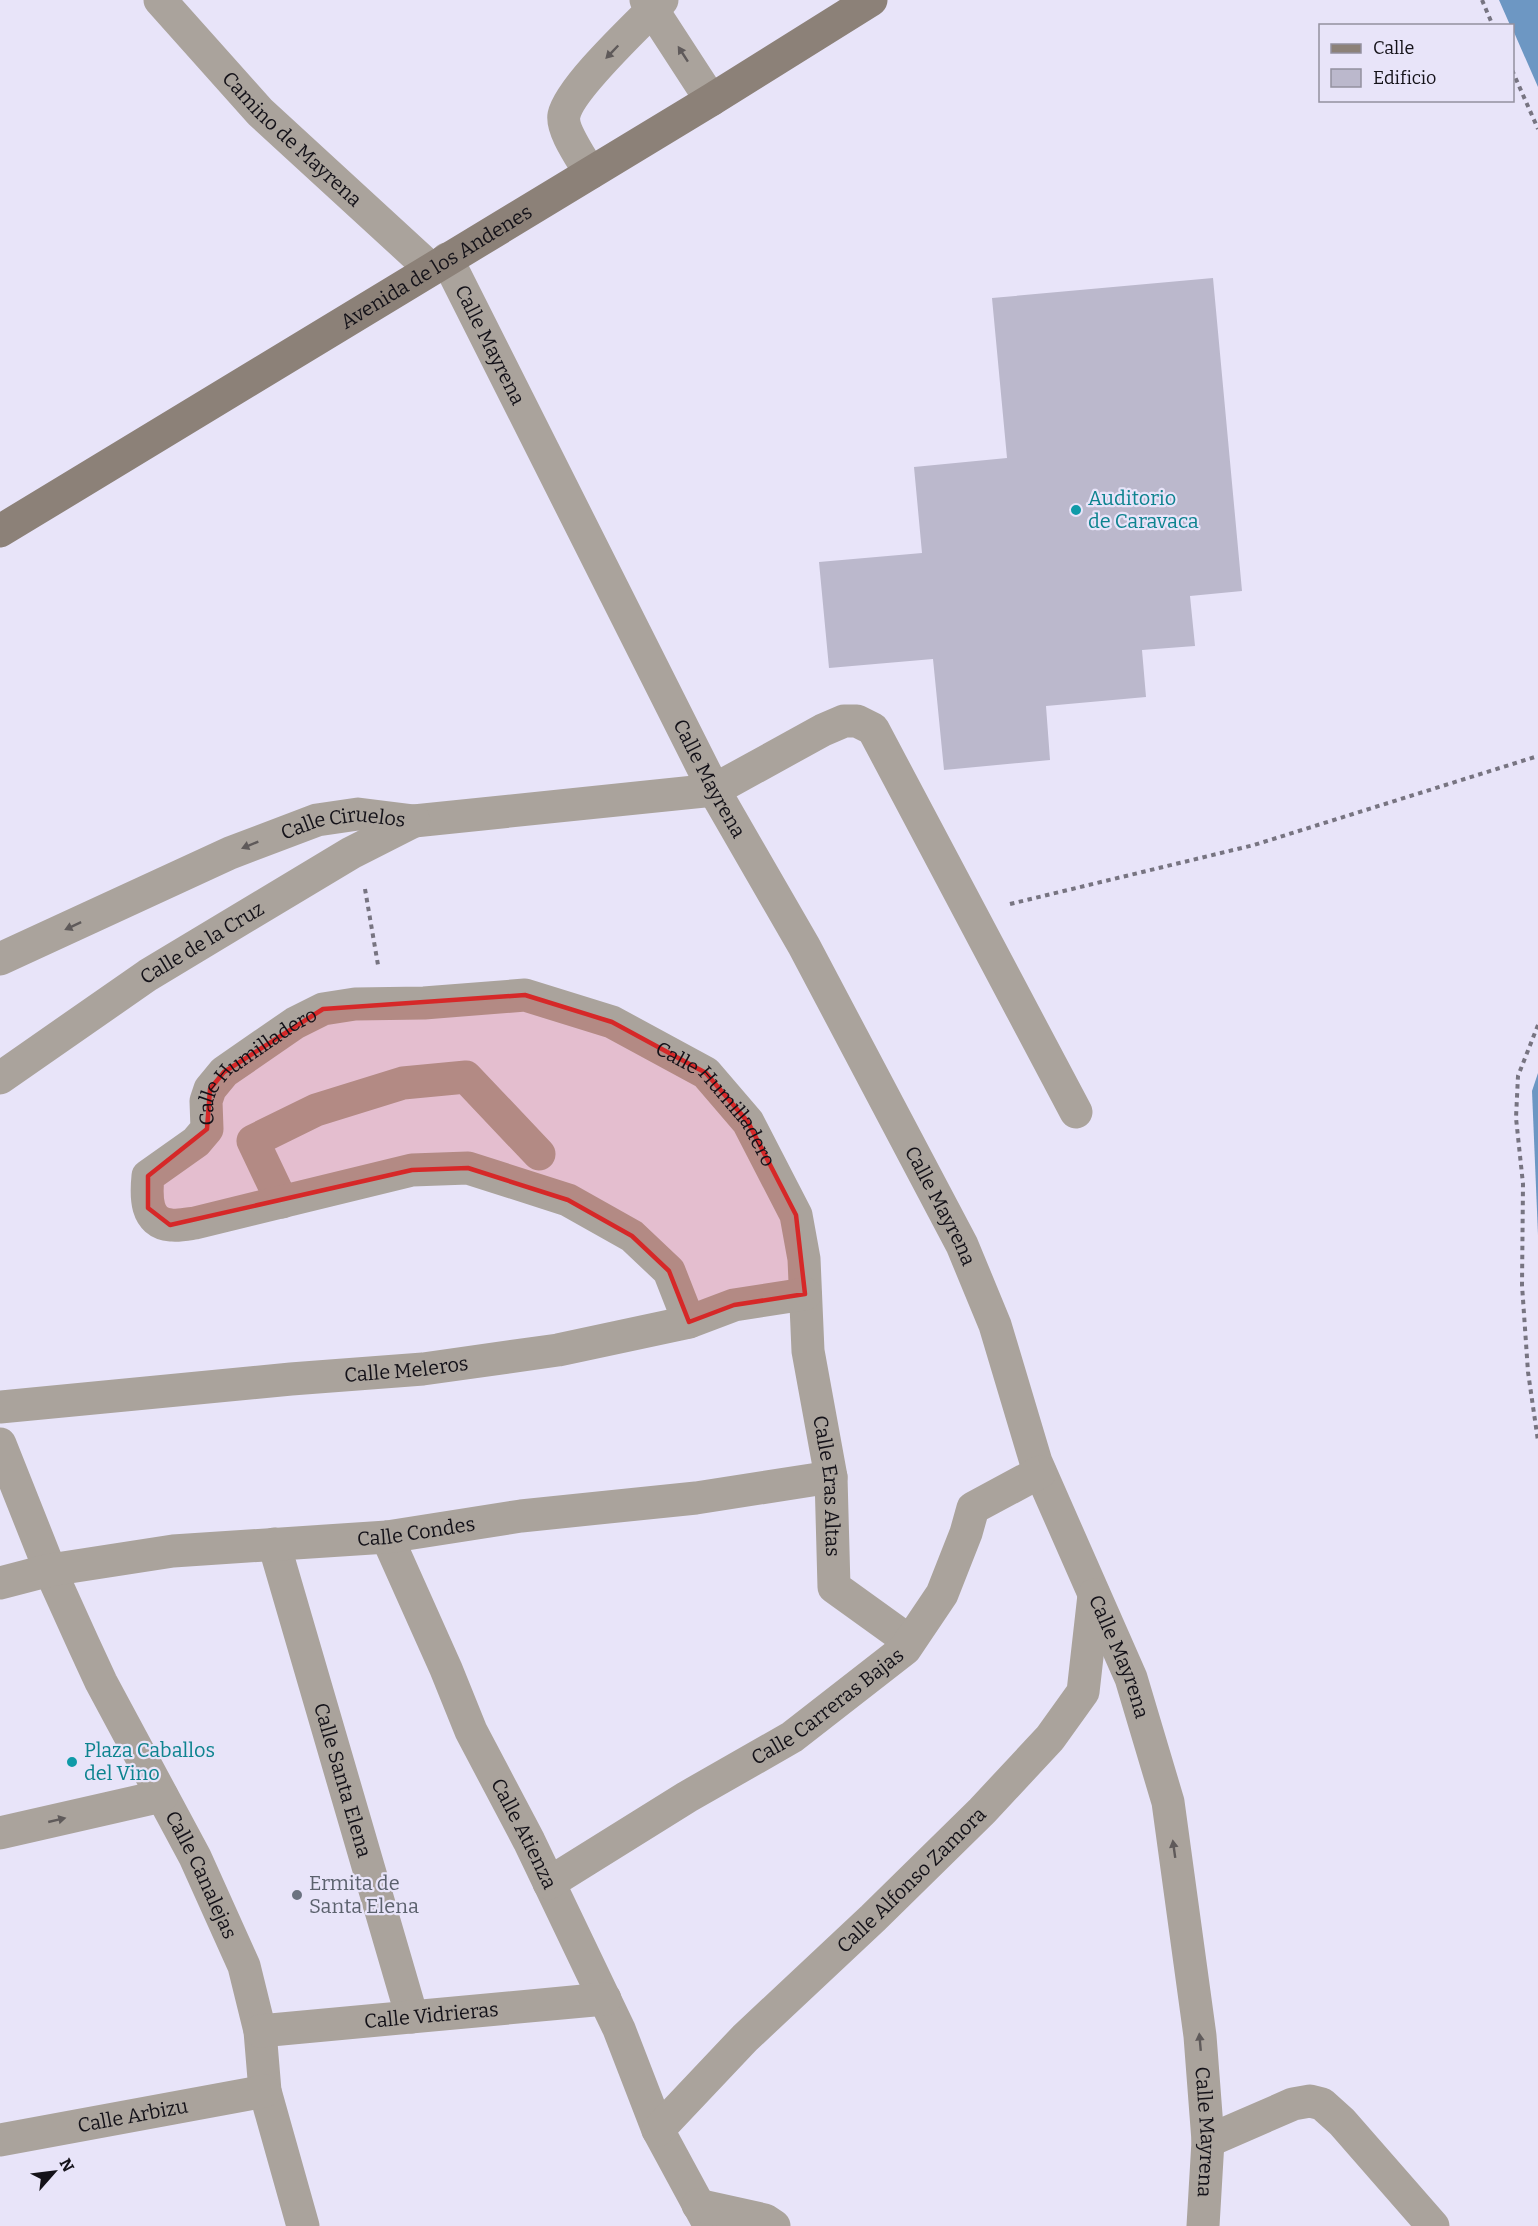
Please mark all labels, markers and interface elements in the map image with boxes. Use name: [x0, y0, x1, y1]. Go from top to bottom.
legend: [1319, 24, 1514, 102]
text: Calle: [1373, 37, 1414, 59]
one-way arrow: [605, 44, 619, 59]
one-way arrow: [677, 46, 688, 63]
street label: Camino de Mayrena: [217, 66, 367, 212]
text: Edificio: [1373, 67, 1436, 89]
street label: Avenida de los Andenes: [336, 199, 536, 334]
street label: Calle Mayrena: [450, 281, 530, 409]
place label: Auditorio de Caravaca: [1088, 486, 1199, 533]
marker: Auditorio de Caravaca: [1069, 503, 1083, 517]
street label: Calle Mayrena: [668, 715, 751, 842]
street label: Calle Ciruelos: [277, 802, 407, 845]
one-way arrow: [240, 840, 258, 850]
street label: Calle de la Cruz: [135, 896, 268, 989]
one-way arrow: [63, 921, 81, 931]
street label: Calle Humilladero: [194, 1002, 321, 1126]
street label: Calle Humilladero: [652, 1036, 781, 1170]
street label: Calle Mayrena: [900, 1142, 981, 1269]
street label: Calle Meleros: [343, 1351, 470, 1387]
street label: Calle Eras Altas: [808, 1413, 845, 1557]
street label: Calle Condes: [356, 1511, 477, 1551]
street label: Calle Mayrena: [1084, 1591, 1154, 1721]
street label: Calle Carreras Bajas: [747, 1643, 908, 1770]
street label: Calle Santa Elena: [309, 1700, 377, 1860]
place label: Plaza Caballos del Vino: [84, 1738, 215, 1785]
marker: Plaza Caballos del Vino: [65, 1755, 79, 1769]
street label: Calle Atienza: [486, 1774, 562, 1893]
street label: Calle Alfonso Zamora: [832, 1802, 991, 1958]
street label: Calle Canalejas: [160, 1806, 242, 1943]
one-way arrow: [48, 1815, 66, 1825]
one-way arrow: [1170, 1839, 1179, 1858]
place label: Ermita de Santa Elena: [309, 1871, 419, 1918]
marker: Ermita de Santa Elena: [290, 1888, 304, 1902]
street label: Calle Vidrieras: [363, 1997, 500, 2033]
one-way arrow: [1195, 2032, 1205, 2051]
street label: Calle Mayrena: [1190, 2066, 1220, 2198]
street label: Calle Arbizu: [76, 2093, 190, 2137]
north arrow: [24, 2142, 84, 2202]
text: N: [56, 2155, 78, 2175]

